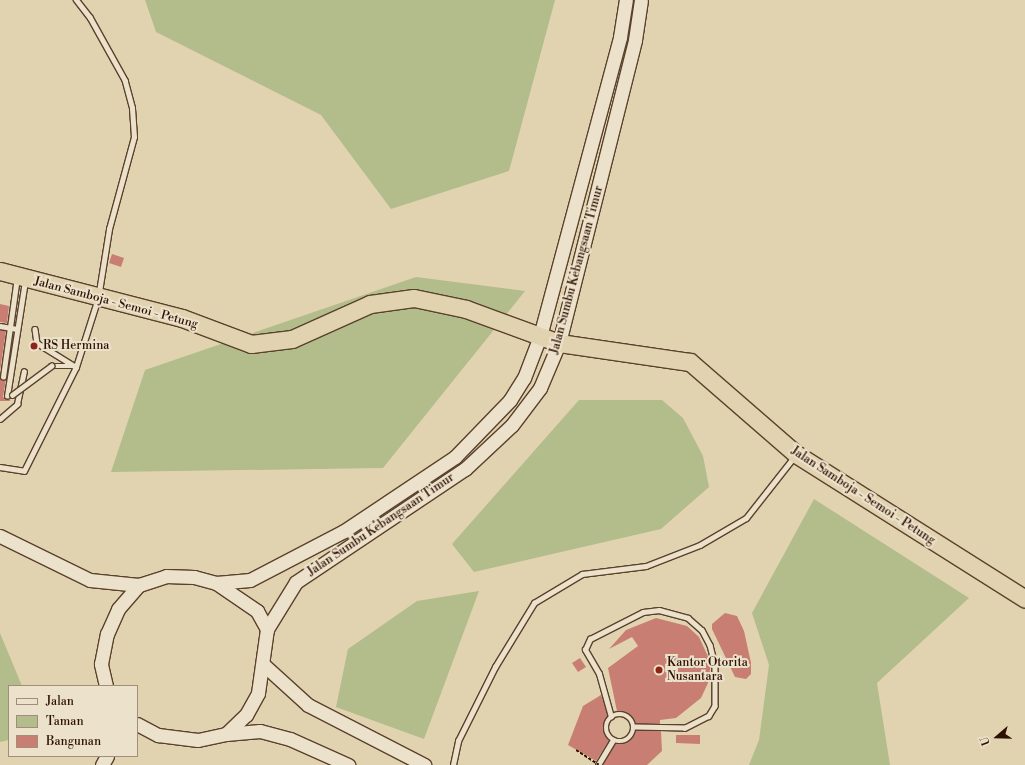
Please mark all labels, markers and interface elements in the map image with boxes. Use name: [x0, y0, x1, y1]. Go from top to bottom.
street label: Jalan Sumbu Kebangsaan Timur: [548, 184, 606, 356]
street label: Jalan Samboja - Semoi - Petung: [33, 274, 199, 332]
place label: RS Hermina: [43, 339, 109, 353]
marker: RS Hermina: [28, 340, 40, 352]
street label: Jalan Samboja - Semoi - Petung: [788, 444, 938, 548]
street label: Jalan Sumbu Kebangsaan Timur: [305, 470, 457, 580]
place label: Kantor Otorita Nusantara: [667, 656, 748, 684]
marker: Kantor Otorita Nusantara: [654, 665, 664, 675]
legend: [8, 685, 138, 757]
text: Jalan: [46, 694, 74, 709]
text: Taman: [46, 714, 84, 729]
north arrow: [977, 717, 1017, 757]
text: Bangunan: [46, 734, 101, 749]
text: U: [978, 735, 994, 748]

